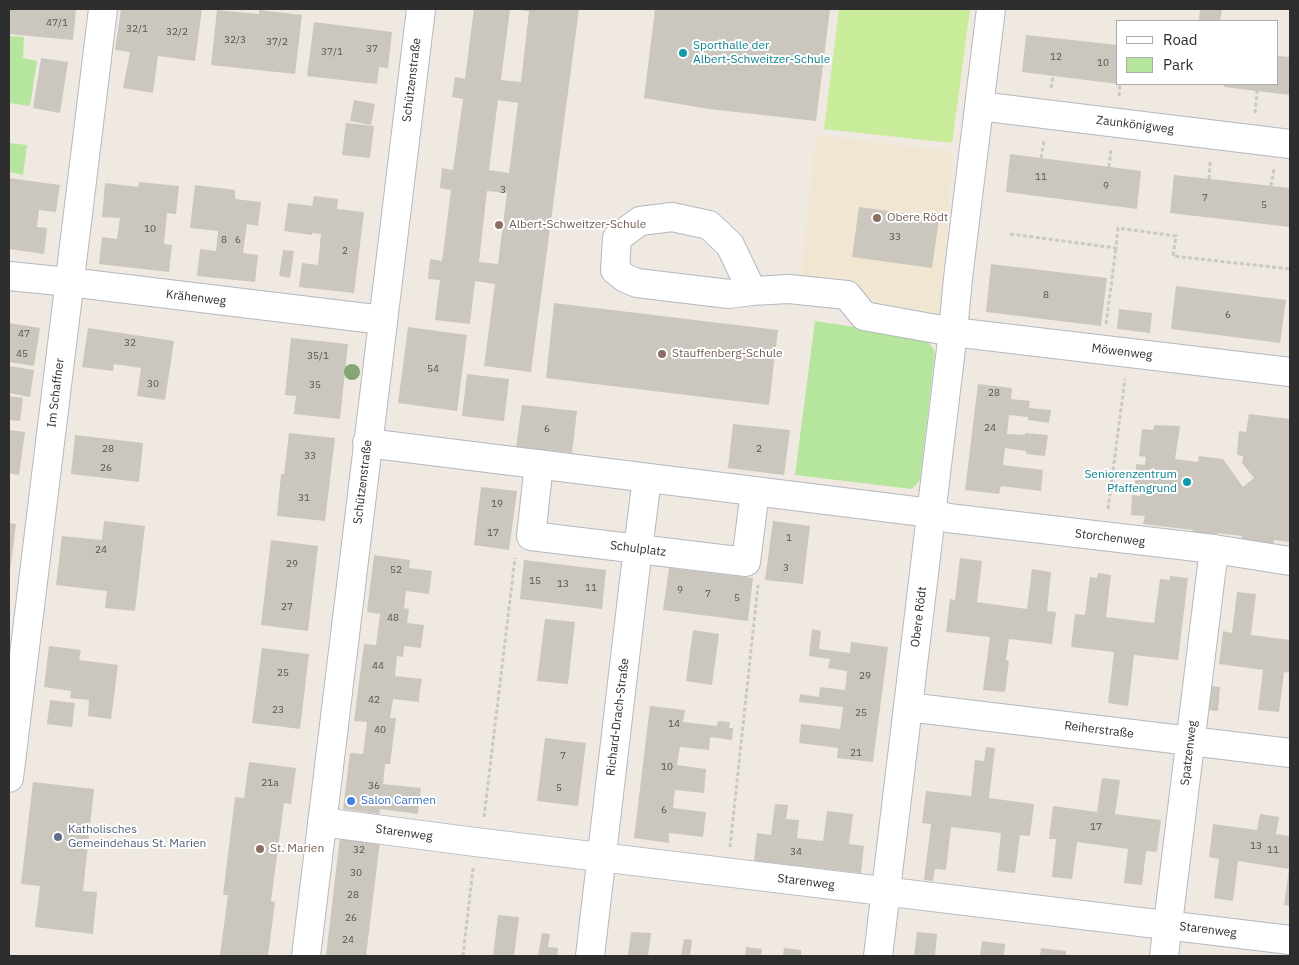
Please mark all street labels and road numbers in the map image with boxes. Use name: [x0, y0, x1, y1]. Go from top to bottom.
street label: Schützenstraße: [400, 37, 424, 123]
street label: Zaunkönigweg: [1095, 113, 1175, 137]
street label: Krähenweg: [165, 287, 227, 309]
street label: Möwenweg: [1091, 341, 1153, 363]
street label: Im Schaffner: [45, 357, 67, 429]
street label: Schützenstraße: [351, 439, 375, 525]
street label: Storchenweg: [1074, 527, 1146, 549]
street label: Schulplatz: [609, 538, 667, 560]
street label: Obere Rödt: [908, 586, 930, 648]
street label: Richard-Drach-Straße: [604, 657, 632, 777]
street label: Reiherstraße: [1063, 719, 1135, 741]
street label: Spatzenweg: [1178, 720, 1200, 786]
street label: Starenweg: [375, 822, 433, 844]
street label: Starenweg: [777, 871, 835, 893]
street label: Starenweg: [1179, 919, 1237, 941]

